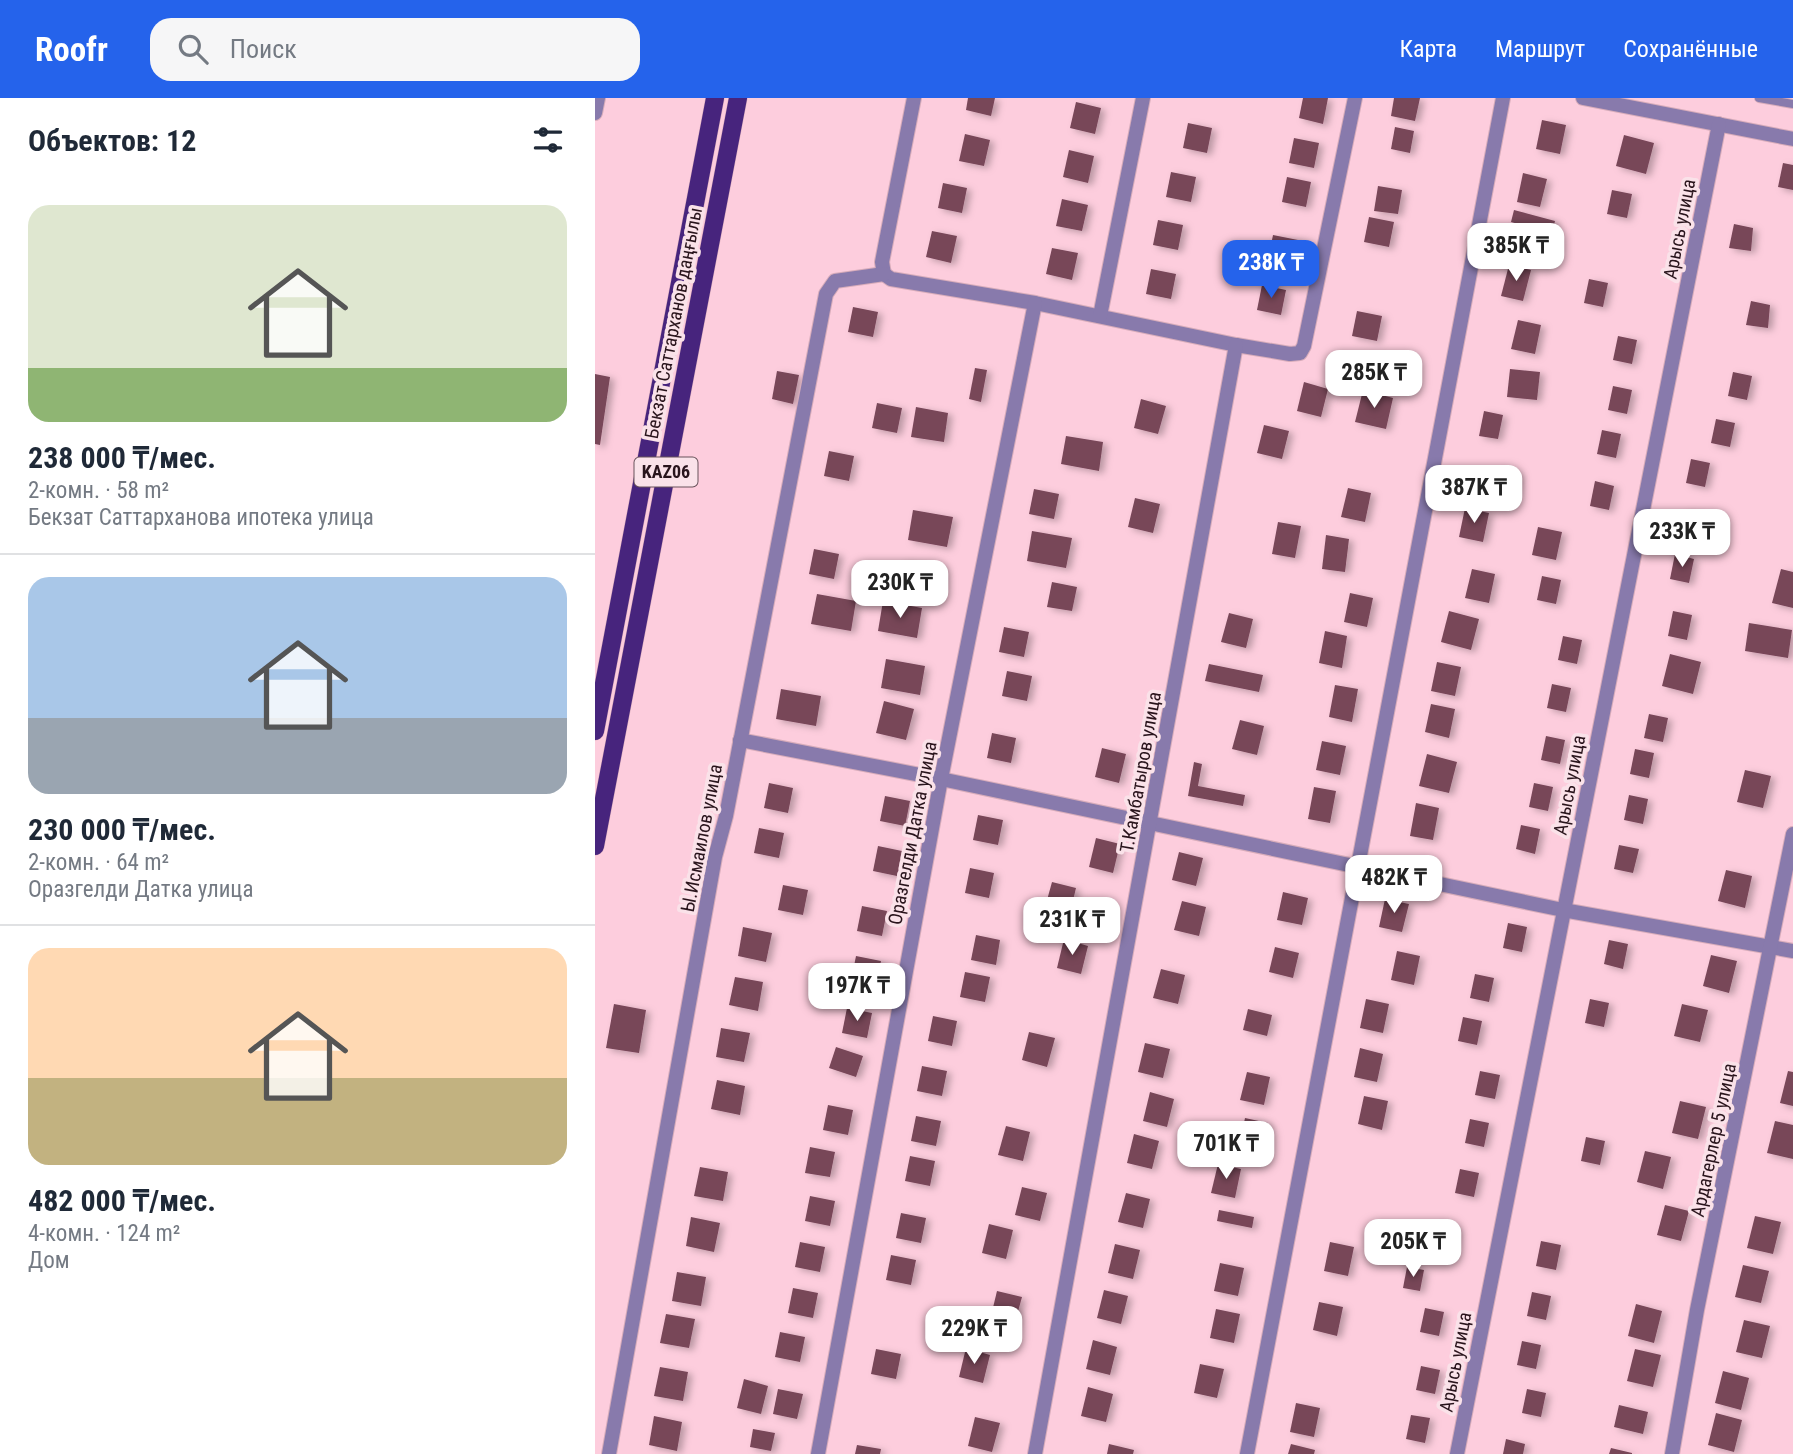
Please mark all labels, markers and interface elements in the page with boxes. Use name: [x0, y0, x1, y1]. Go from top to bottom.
search box: [150, 18, 640, 81]
text: Roofr: [35, 30, 108, 69]
icon: search: [174, 30, 212, 68]
text: Поиск: [230, 34, 297, 64]
text: Карта: [1400, 35, 1457, 63]
text: Маршрут: [1495, 35, 1585, 63]
text: Сохранённые: [1623, 35, 1758, 63]
icon: filters: [529, 121, 567, 159]
text: Объектов: 12: [28, 123, 196, 158]
street label: Арысь улица: [1659, 177, 1700, 281]
street label: Бекзат Саттарханов даңғылы: [640, 205, 707, 441]
pin: 385K ₸: [1459, 223, 1573, 283]
text: 385K ₸: [1483, 232, 1549, 259]
pin: 238K ₸: [1214, 240, 1328, 300]
text: 238K ₸: [1238, 249, 1304, 276]
icon: home: [235, 250, 361, 376]
pin: 285K ₸: [1317, 350, 1431, 410]
text: 285K ₸: [1341, 359, 1407, 386]
text: 238 000 ₸/мес.: [28, 440, 216, 475]
road number: KАZ06: [635, 458, 697, 486]
pin: 387K ₸: [1417, 466, 1531, 525]
text: 387K ₸: [1441, 474, 1507, 501]
text: 2-комн. · 58 m²: [28, 477, 169, 504]
text: Бекзат Саттарханова ипотека улица: [28, 504, 374, 531]
pin: 233K ₸: [1625, 510, 1739, 569]
text: 233K ₸: [1649, 518, 1715, 545]
pin: 230K ₸: [843, 560, 957, 620]
text: 230K ₸: [867, 569, 933, 596]
icon: home: [235, 622, 361, 748]
street label: Т.Камбатыров улица: [1115, 690, 1166, 854]
street label: Арысь улица: [1549, 733, 1590, 837]
street label: Оразгелди Датка улица: [883, 740, 942, 927]
street label: Ы.Исмаилов улица: [676, 762, 727, 914]
text: 230 000 ₸/мес.: [28, 812, 216, 847]
text: 2-комн. · 64 m²: [28, 849, 169, 876]
pin: 482K ₸: [1337, 856, 1451, 915]
text: 482K ₸: [1361, 864, 1427, 891]
text: Оразгелди Датка улица: [28, 876, 253, 903]
pin: 231K ₸: [1015, 898, 1129, 957]
text: 231K ₸: [1039, 906, 1105, 933]
pin: 197K ₸: [800, 964, 914, 1023]
text: 197K ₸: [824, 972, 890, 999]
icon: home: [235, 993, 361, 1119]
street label: Ардагерлер 5 улица: [1686, 1061, 1741, 1219]
pin: 701K ₸: [1169, 1122, 1283, 1181]
text: 701K ₸: [1193, 1130, 1259, 1157]
text: 482 000 ₸/мес.: [28, 1183, 216, 1218]
text: 4-комн. · 124 m²: [28, 1220, 180, 1247]
pin: 205K ₸: [1356, 1220, 1470, 1279]
text: 205K ₸: [1380, 1228, 1446, 1255]
text: Дом: [28, 1247, 70, 1274]
pin: 229K ₸: [917, 1306, 1031, 1366]
street label: Арысь улица: [1435, 1310, 1476, 1414]
text: 229K ₸: [941, 1315, 1007, 1342]

